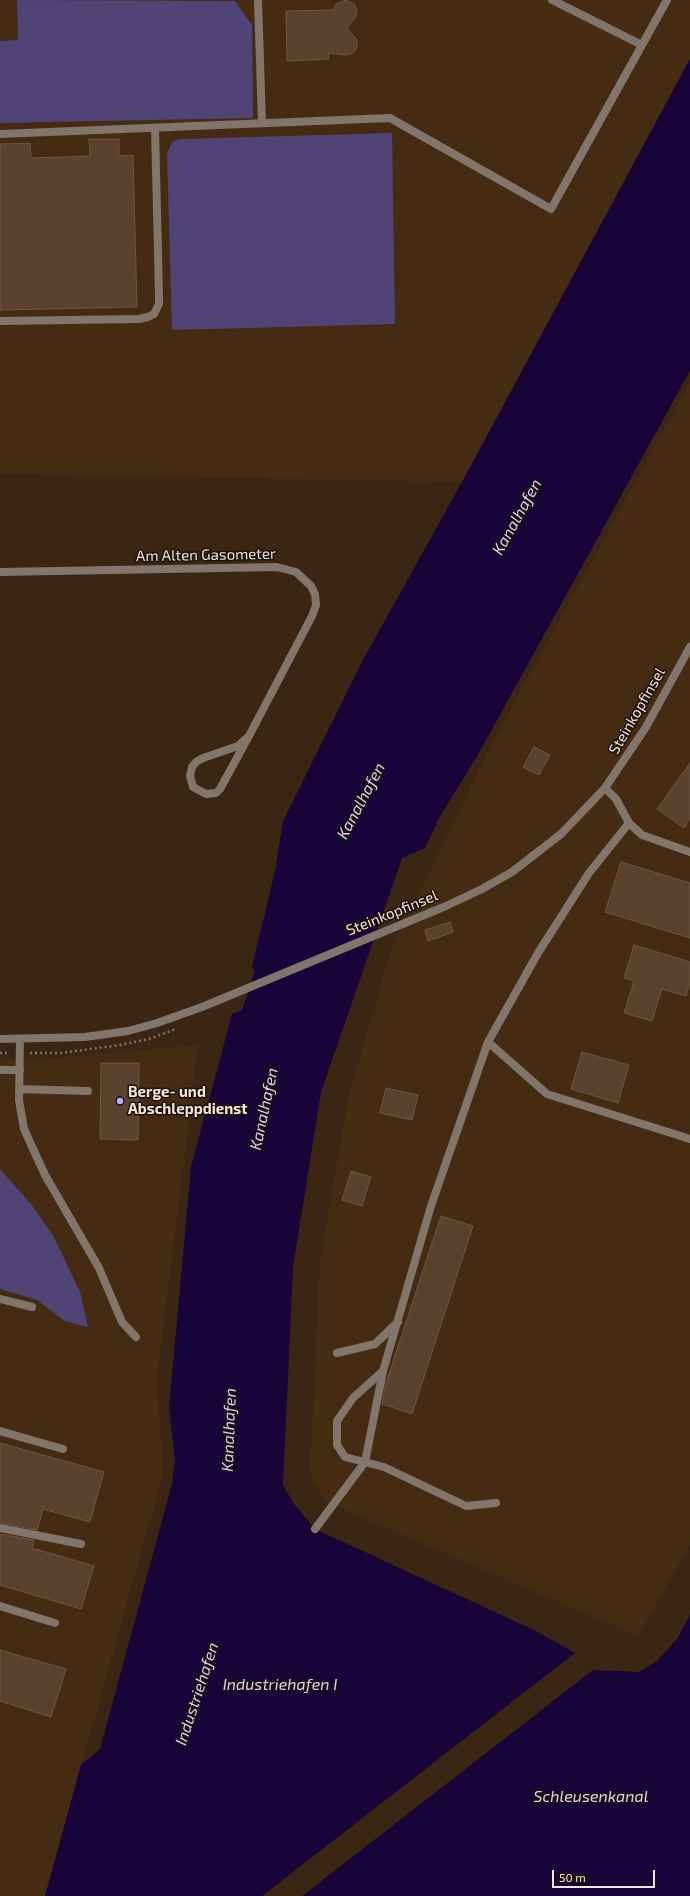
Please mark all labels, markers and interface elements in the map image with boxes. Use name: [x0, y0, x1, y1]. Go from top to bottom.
water label: Kanalhafen: [488, 476, 546, 558]
street label: Am Alten Gasometer: [136, 545, 276, 565]
street label: Steinkopfinsel: [605, 664, 669, 758]
water label: Kanalhafen: [333, 760, 389, 842]
street label: Steinkopfinsel: [344, 886, 440, 940]
water label: Kanalhafen: [246, 1066, 282, 1152]
place label: Berge- und Abschleppdienst: [128, 1083, 247, 1118]
marker: Berge- und Abschleppdienst: [115, 1096, 125, 1106]
water label: Kanalhafen: [218, 1388, 240, 1472]
water label: Industriehafen: [171, 1640, 223, 1748]
water label: Industriehafen I: [223, 1675, 337, 1695]
water label: Schleusenkanal: [534, 1787, 648, 1807]
scale bar: [554, 1862, 657, 1888]
text: 50 m: [559, 1870, 586, 1884]

